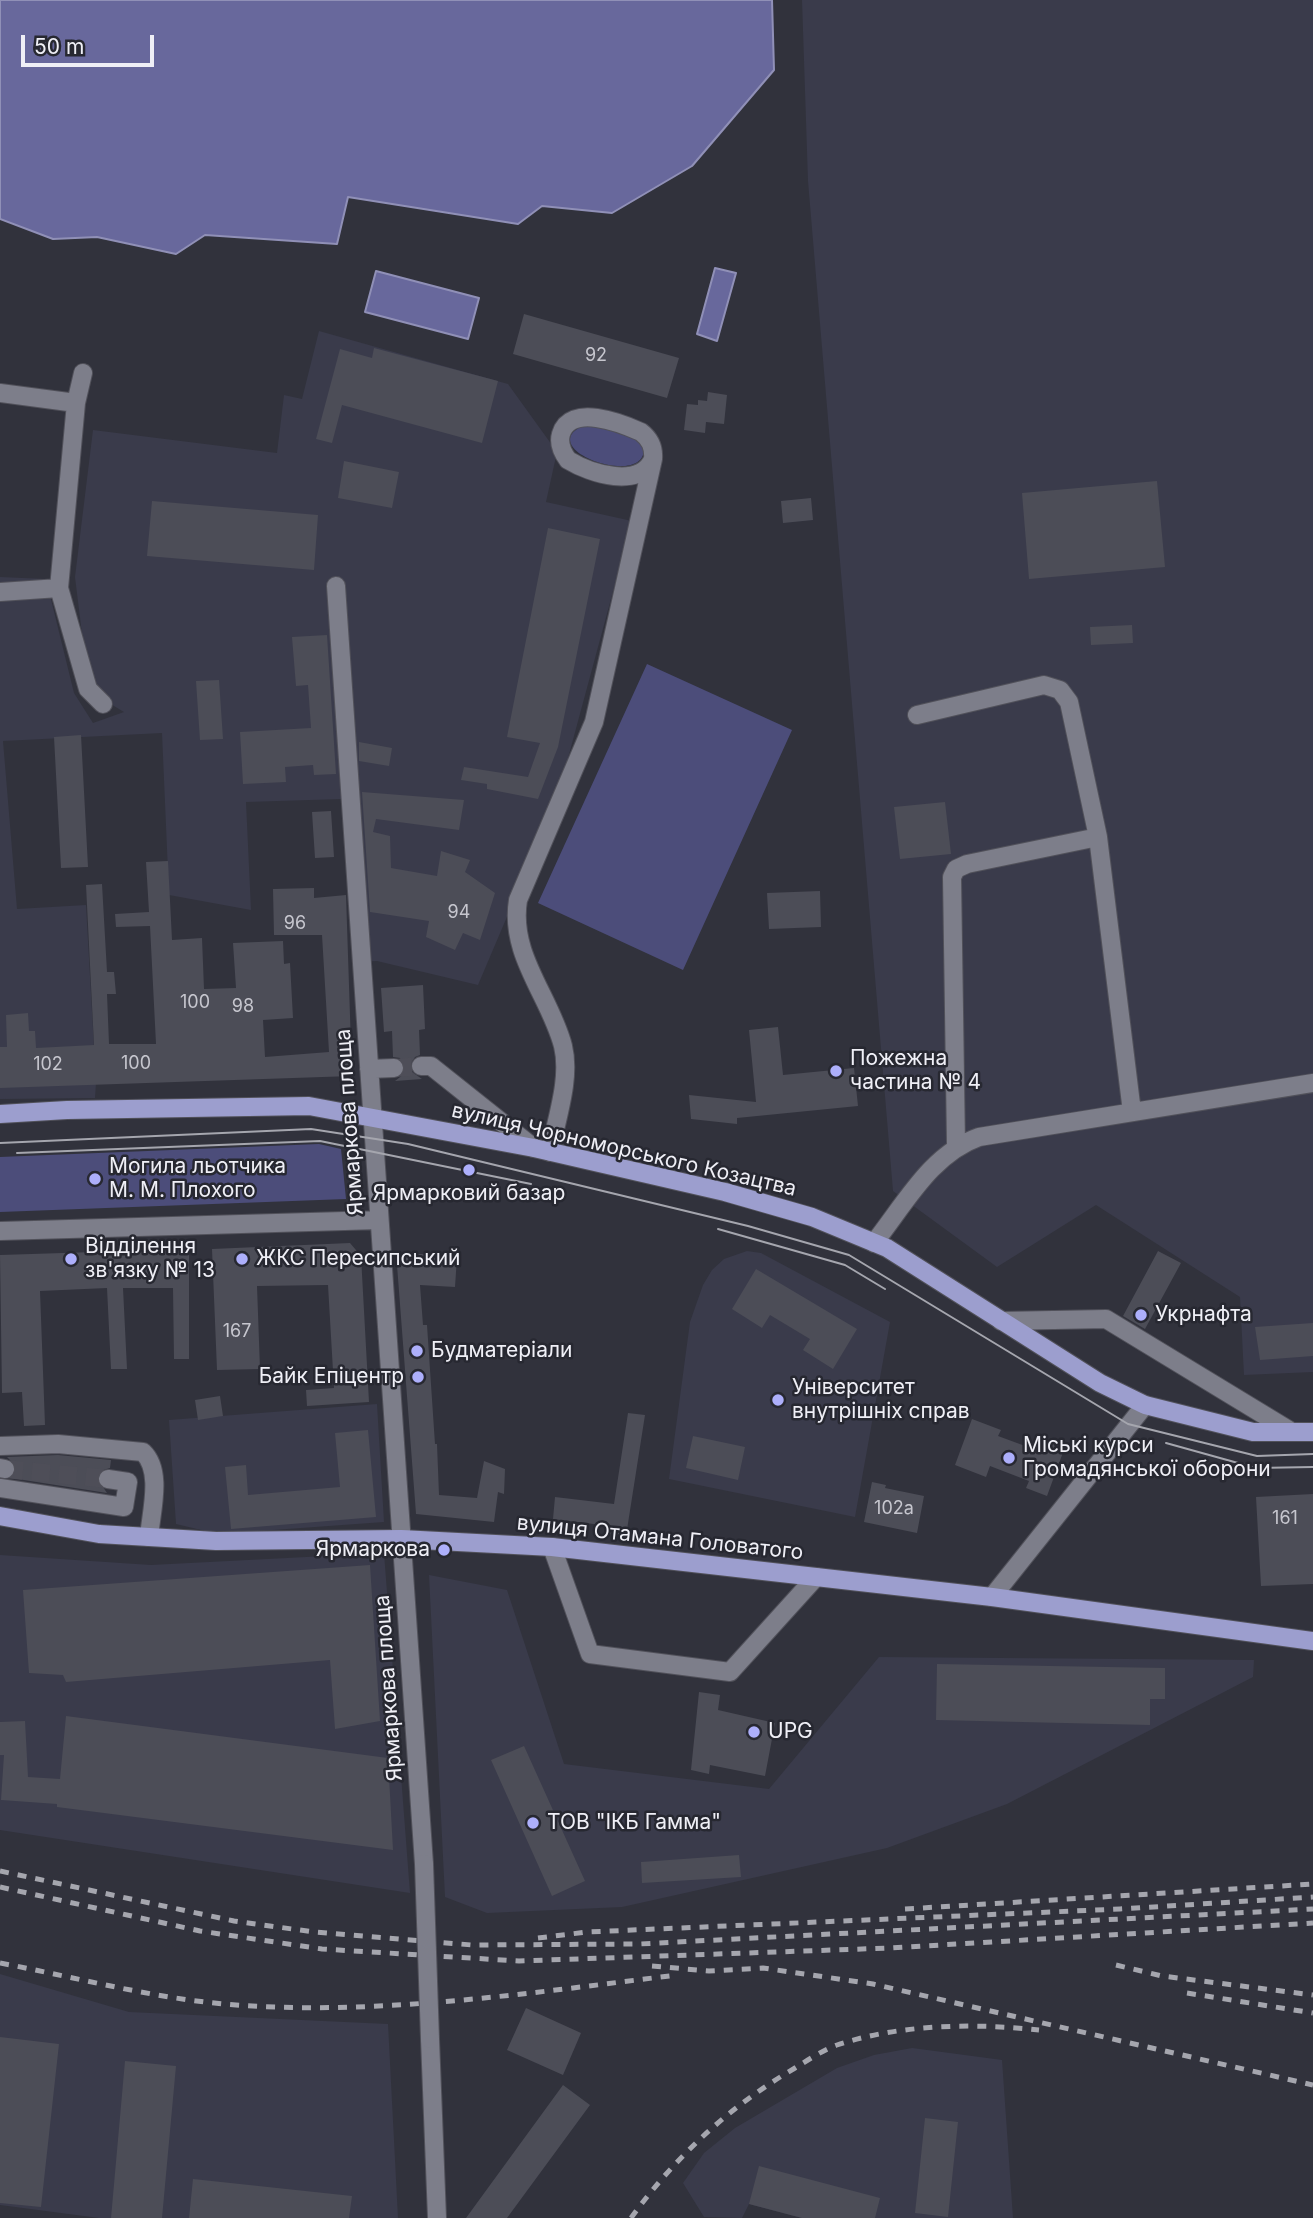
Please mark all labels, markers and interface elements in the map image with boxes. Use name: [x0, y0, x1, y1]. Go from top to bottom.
scale bar: [24, 21, 158, 65]
text: 50 m: [34, 34, 84, 59]
house number: 92: [585, 345, 607, 367]
house number: 94: [448, 902, 470, 924]
house number: 96: [284, 913, 306, 935]
house number: 100: [180, 992, 210, 1014]
house number: 98: [232, 996, 254, 1018]
street label: Ярмаркова площа: [331, 1028, 369, 1216]
place label: Пожежна частина № 4: [850, 1046, 981, 1096]
house number: 100: [121, 1053, 151, 1075]
house number: 102: [33, 1054, 63, 1076]
marker: Пожежна частина № 4: [828, 1063, 844, 1079]
street label: вулиця Чорноморського Козацтва: [449, 1098, 799, 1202]
place label: Могила льотчика М. М. Плохого: [109, 1154, 286, 1204]
marker: Ярмарковий базар: [461, 1162, 477, 1178]
marker: Могила льотчика М. М. Плохого: [87, 1171, 103, 1187]
place label: Ярмарковий базар: [373, 1181, 565, 1207]
place label: Відділення зв'язку № 13: [85, 1234, 215, 1284]
place label: ЖКС Пересипський: [256, 1246, 460, 1272]
marker: Відділення зв'язку № 13: [63, 1251, 79, 1267]
marker: ЖКС Пересипський: [234, 1251, 250, 1267]
place label: Укрнафта: [1155, 1302, 1252, 1328]
marker: Укрнафта: [1133, 1307, 1149, 1323]
house number: 167: [223, 1321, 251, 1343]
place label: Будматеріали: [431, 1338, 572, 1364]
marker: Будматеріали: [409, 1343, 425, 1359]
place label: Байк Епіцентр: [259, 1364, 404, 1390]
marker: Байк Епіцентр: [410, 1369, 426, 1385]
place label: Університет внутрішніх справ: [792, 1375, 970, 1425]
marker: Університет внутрішніх справ: [770, 1392, 786, 1408]
place label: Міські курси Громадянської оборони: [1023, 1433, 1271, 1483]
marker: Міські курси Громадянської оборони: [1001, 1450, 1017, 1466]
house number: 102а: [874, 1498, 914, 1520]
house number: 161: [1272, 1508, 1298, 1530]
street label: вулиця Отамана Головатого: [516, 1510, 804, 1566]
place label: Ярмаркова: [316, 1537, 430, 1563]
marker: Ярмаркова: [436, 1542, 452, 1558]
street label: Ярмаркова площа: [370, 1594, 408, 1782]
place label: UPG: [768, 1719, 813, 1745]
marker: UPG: [746, 1724, 762, 1740]
place label: ТОВ "ІКБ Гамма": [547, 1810, 721, 1836]
marker: ТОВ "ІКБ Гамма": [525, 1815, 541, 1831]

